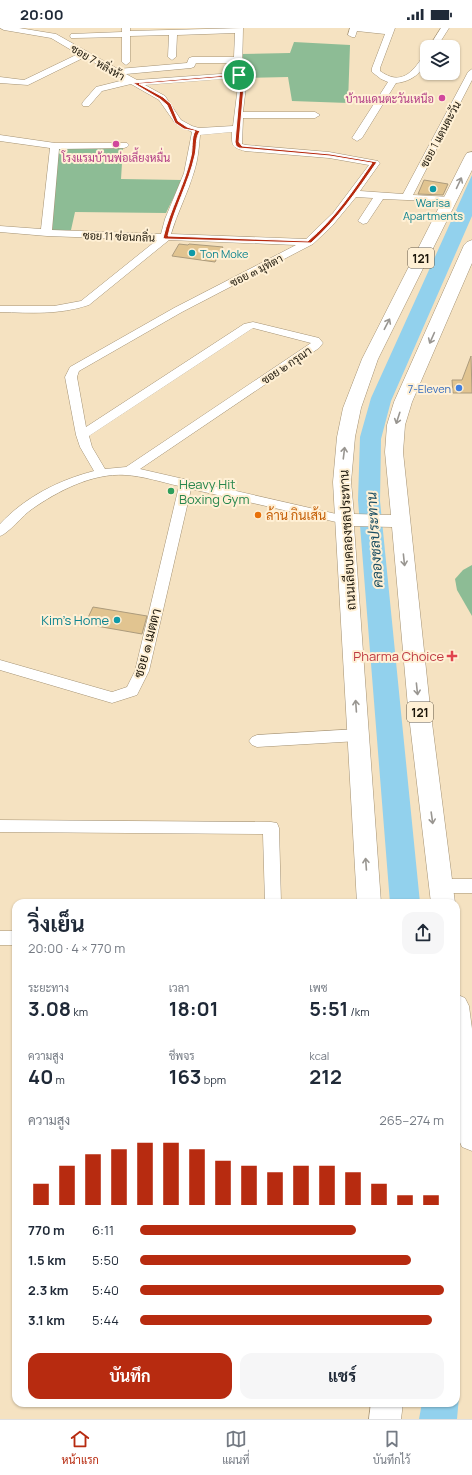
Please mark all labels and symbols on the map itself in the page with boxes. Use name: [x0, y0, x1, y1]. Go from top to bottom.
street label: ซอย 7 หลิ่งห้า: [68, 38, 129, 84]
pin: [222, 58, 256, 92]
place label: บ้านแดนตะวันเหนือ: [346, 91, 434, 106]
marker: บ้านแดนตะวันเหนือ: [437, 93, 447, 103]
street label: ซอย 1 แดนตะวัน: [416, 98, 464, 170]
marker: โรงแรมบ้านพ่อเลี้ยงหมื่น: [111, 139, 121, 149]
place label: โรงแรมบ้านพ่อเลี้ยงหมื่น: [61, 147, 170, 165]
one-way arrow: [456, 178, 463, 190]
marker: Warisa Apartments: [428, 184, 438, 194]
place label: Warisa Apartments: [403, 195, 463, 223]
street label: ซอย 11 ซ่อนกลิ่น: [83, 225, 156, 245]
place label: Ton Moke: [200, 246, 249, 261]
marker: Ton Moke: [187, 248, 197, 258]
road number: 121: [408, 248, 434, 268]
street label: ซอย ๓ มุทิตา: [227, 250, 286, 292]
one-way arrow: [384, 318, 391, 330]
one-way arrow: [428, 331, 435, 343]
street label: ซอย ๒ กรุณา: [258, 343, 315, 389]
place label: 7-Eleven: [408, 381, 451, 396]
marker: 7-Eleven: [454, 383, 464, 393]
one-way arrow: [394, 411, 401, 424]
one-way arrow: [340, 447, 348, 460]
street label: ถนนเลียบคลองชลประทาน: [334, 469, 360, 611]
place label: Heavy Hit Boxing Gym: [179, 475, 249, 508]
marker: Heavy Hit Boxing Gym: [166, 486, 176, 496]
water label: คลองชลประทาน: [361, 491, 387, 589]
place label: ล้าน กินเส้น: [266, 506, 326, 524]
marker: ล้าน กินเส้น: [253, 510, 263, 520]
one-way arrow: [400, 553, 407, 566]
street label: ซอย ๑ เมตตา: [129, 606, 165, 680]
place label: Kim's Home: [41, 611, 109, 629]
marker: Kim's Home: [112, 615, 122, 625]
place label: Pharma Choice: [353, 647, 444, 665]
marker: Pharma Choice: [447, 651, 457, 661]
one-way arrow: [414, 682, 421, 695]
one-way arrow: [352, 700, 359, 713]
road number: 121: [407, 702, 433, 722]
one-way arrow: [428, 811, 436, 824]
one-way arrow: [363, 858, 370, 871]

